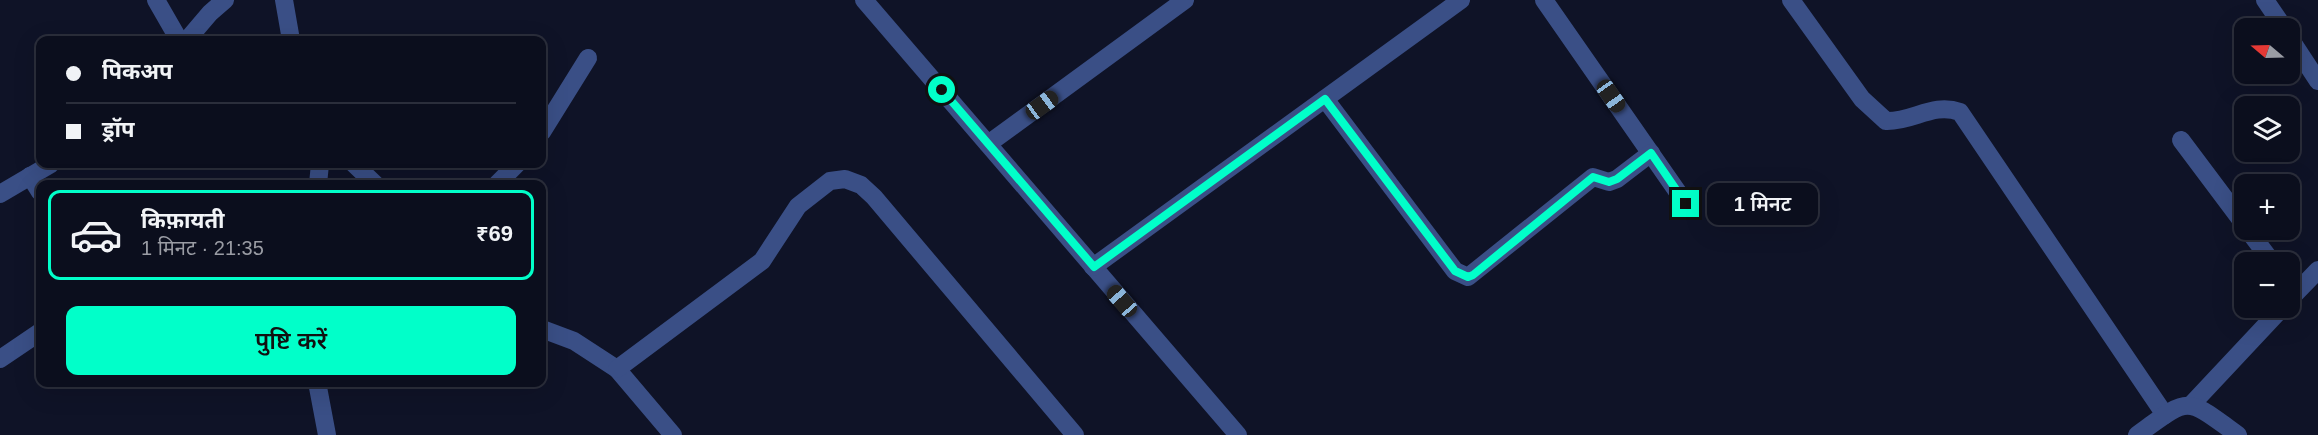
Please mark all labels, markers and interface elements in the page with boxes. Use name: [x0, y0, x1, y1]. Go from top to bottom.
north arrow: [2234, 18, 2300, 84]
map controls: [2234, 18, 2300, 318]
text: पिकअप: [102, 59, 173, 84]
route start: [928, 76, 955, 103]
car: [1593, 76, 1629, 116]
car: [1022, 87, 1062, 123]
button: layers: [2234, 96, 2300, 162]
text: ड्रॉप: [102, 117, 135, 142]
button: +: [2234, 174, 2300, 240]
callout: 1 मिनट: [1707, 183, 1818, 225]
route end: [1672, 190, 1699, 217]
text: 1 मिनट: [1734, 193, 1791, 215]
icon: car: [69, 208, 123, 262]
text: किफ़ायती: [141, 208, 225, 233]
text: ₹69: [476, 221, 513, 246]
text: 1 मिनट · 21:35: [141, 237, 264, 259]
button: −: [2234, 252, 2300, 318]
car: [1103, 282, 1141, 320]
button: पुष्टि करें: [66, 306, 516, 375]

